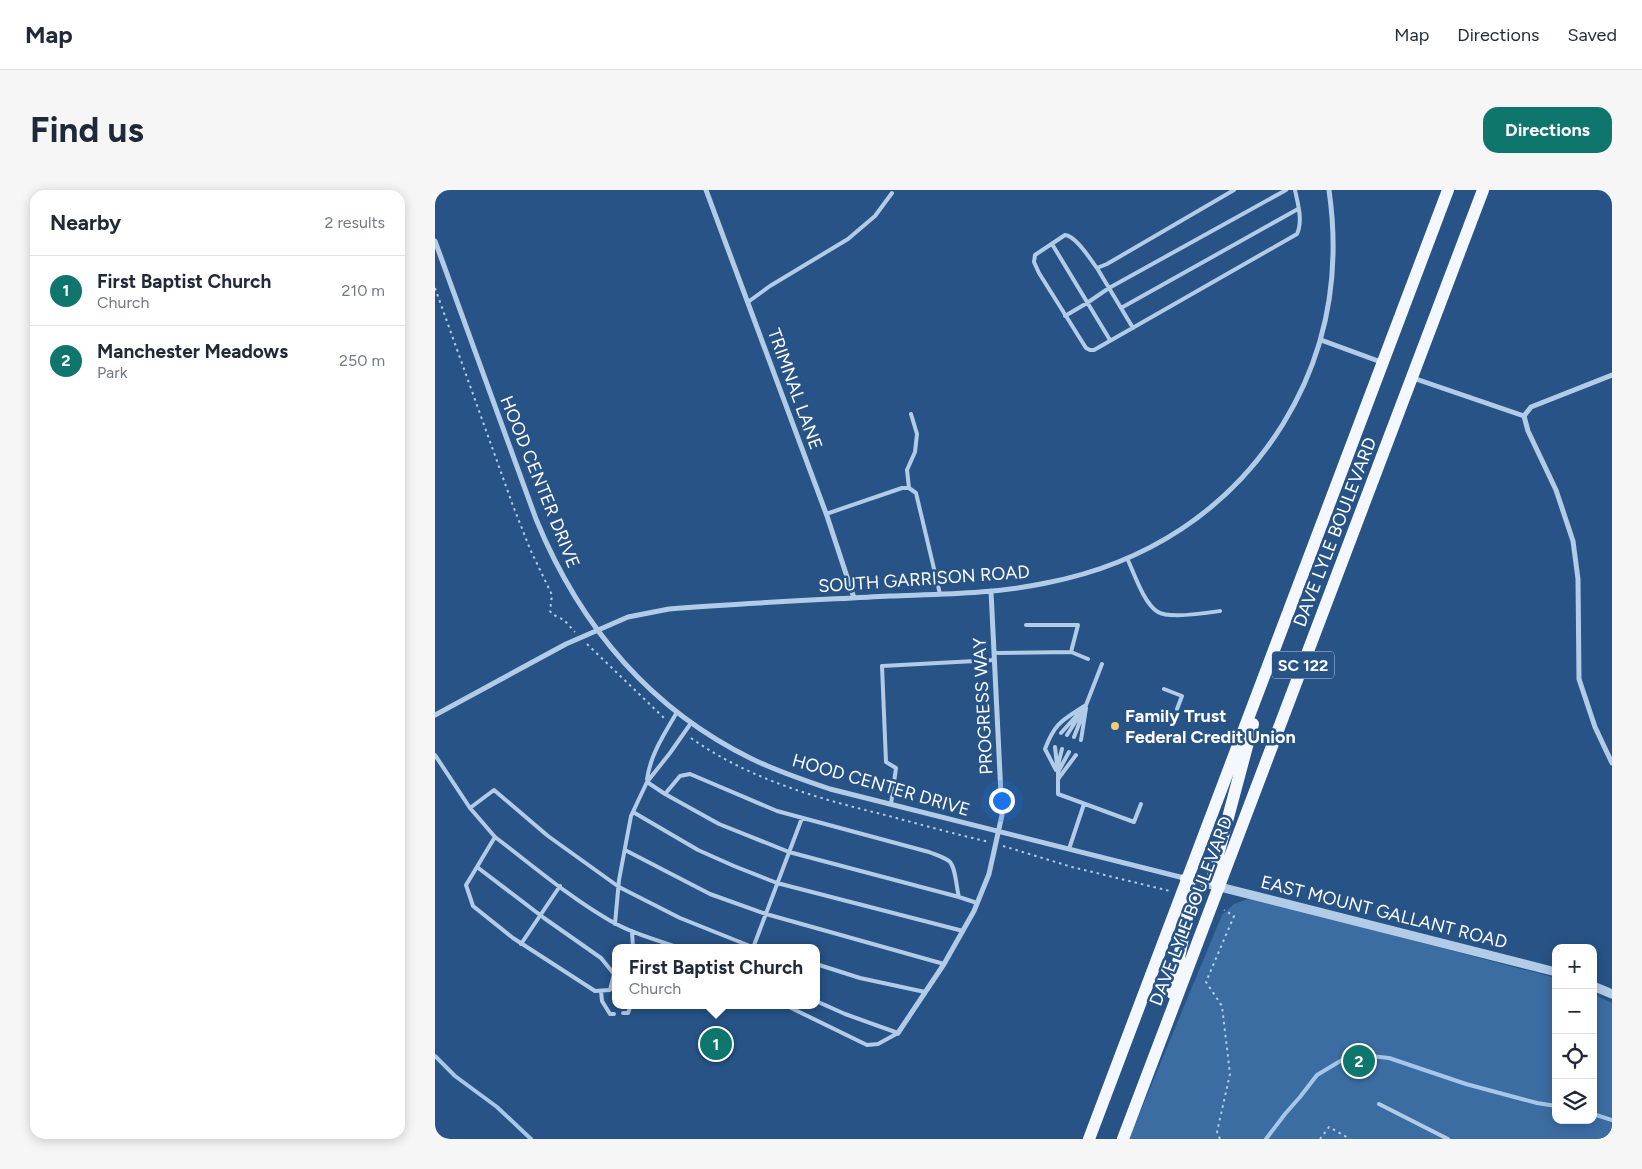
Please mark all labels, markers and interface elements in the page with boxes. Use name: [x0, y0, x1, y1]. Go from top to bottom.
text: Map: [25, 20, 73, 49]
text: Map: [1394, 24, 1429, 46]
text: Directions: [1457, 24, 1539, 46]
text: Saved: [1567, 24, 1617, 46]
button: Directions: [1483, 107, 1612, 153]
text: Find us: [30, 109, 144, 151]
text: Nearby: [50, 210, 121, 235]
text: 2 results: [325, 213, 385, 232]
text: First Baptist Church: [97, 270, 271, 293]
text: 1: [63, 281, 69, 300]
text: 210 m: [342, 281, 385, 300]
text: Church: [97, 293, 149, 312]
street label: TRIMNAL LANE: [763, 325, 827, 453]
text: Manchester Meadows: [97, 340, 288, 363]
text: 2: [61, 351, 71, 370]
text: 250 m: [339, 351, 385, 370]
text: Park: [97, 363, 127, 382]
street label: HOOD CENTER DRIVE: [495, 393, 585, 571]
street label: DAVE LYLE BOULEVARD: [1289, 434, 1381, 630]
street label: SOUTH GARRISON ROAD: [818, 561, 1030, 597]
street label: PROGRESS WAY: [968, 637, 998, 775]
road number: SC 122: [1272, 652, 1334, 678]
place label: Family Trust Federal Credit Union: [1125, 705, 1296, 748]
marker: Family Trust Federal Credit Union: [1109, 720, 1121, 732]
street label: HOOD CENTER DRIVE: [790, 749, 972, 821]
your location: [989, 788, 1015, 814]
street label: DAVE LYLE BOULEVARD: [1145, 813, 1237, 1009]
street label: EAST MOUNT GALLANT ROAD: [1258, 871, 1510, 953]
popup: [612, 944, 820, 1009]
map controls: [1552, 944, 1597, 1124]
button: +: [1552, 944, 1597, 989]
text: First Baptist Church: [629, 956, 803, 979]
text: Church: [629, 979, 681, 998]
button: −: [1552, 989, 1597, 1034]
pin: 1: [700, 1025, 732, 1063]
button: locate: [1552, 1034, 1597, 1079]
pin: 2: [1343, 1042, 1375, 1080]
button: layers: [1552, 1079, 1597, 1124]

